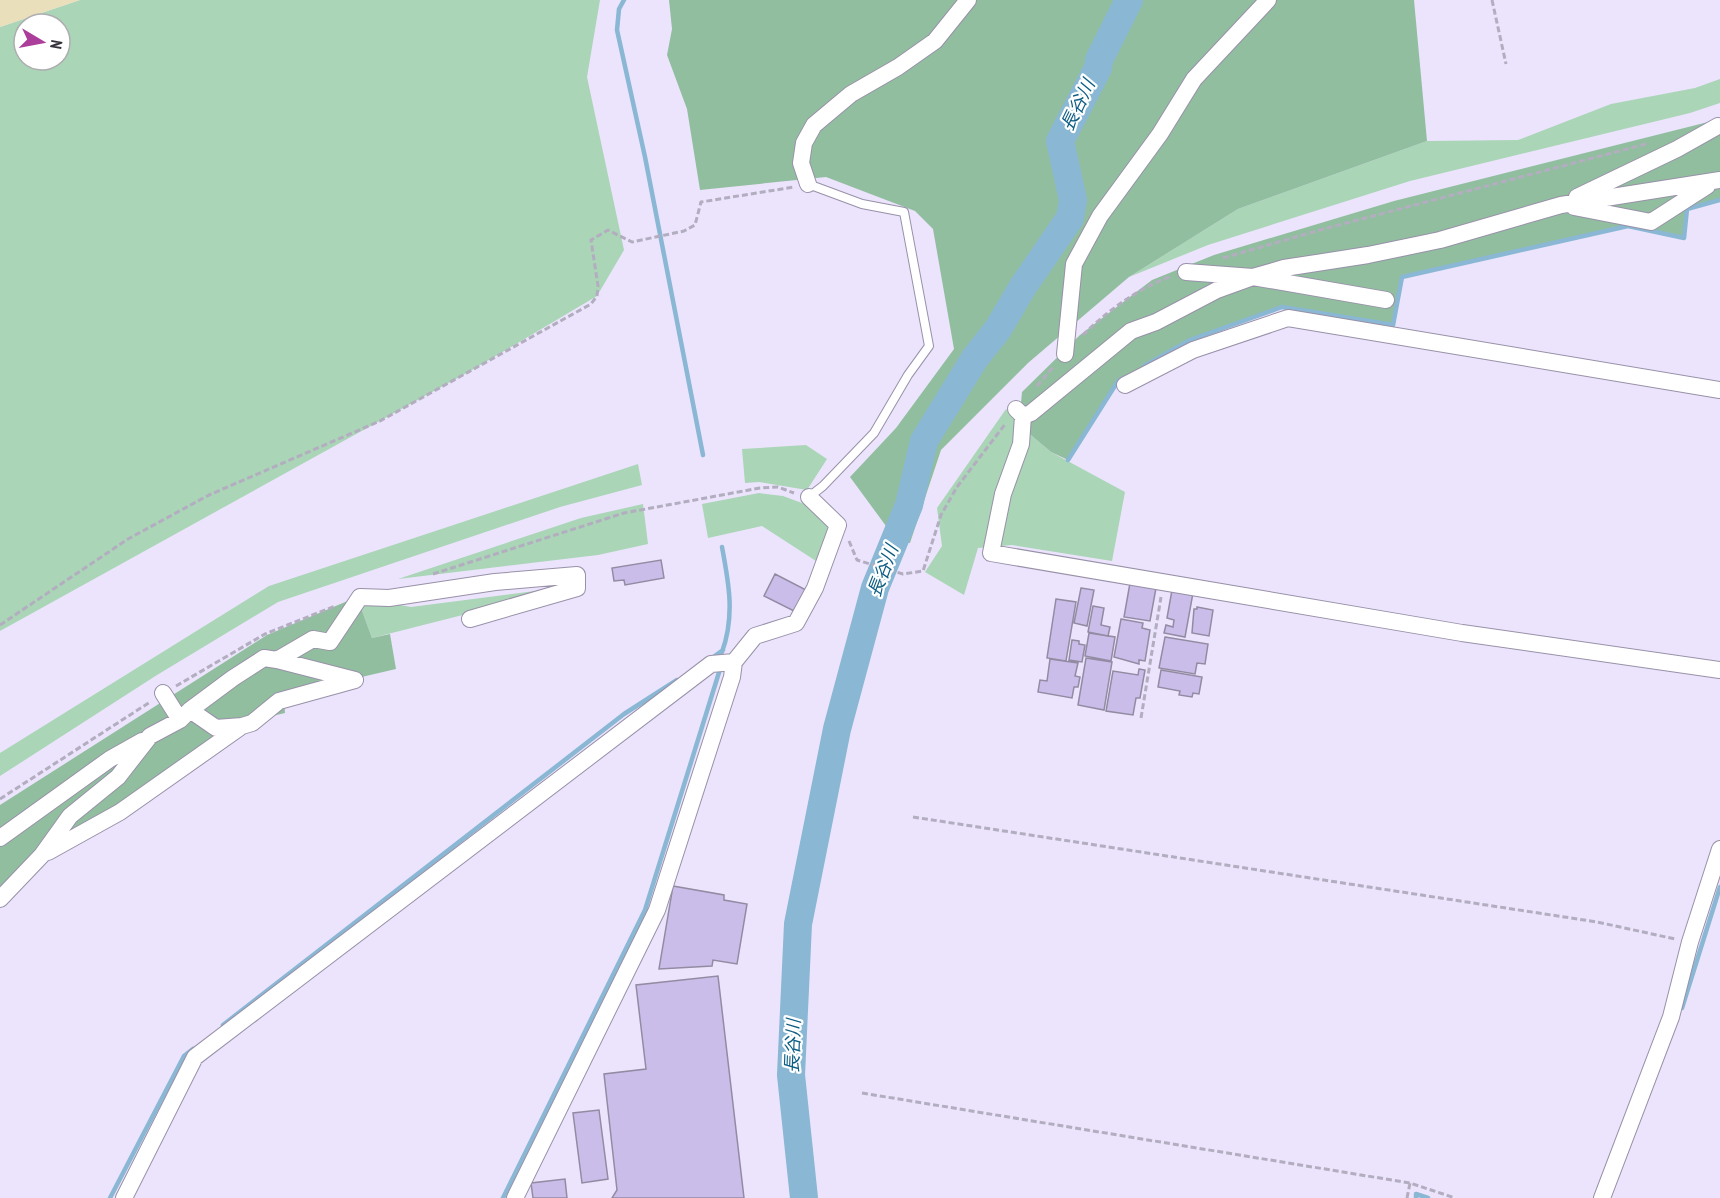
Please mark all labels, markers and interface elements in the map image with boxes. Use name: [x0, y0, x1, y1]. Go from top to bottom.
north arrow: [12, 12, 72, 72]
text: N: [46, 39, 67, 51]
water label: 長谷川: [1055, 74, 1101, 134]
water label: 長谷川: [862, 540, 904, 600]
water label: 長谷川: [780, 1017, 805, 1073]

